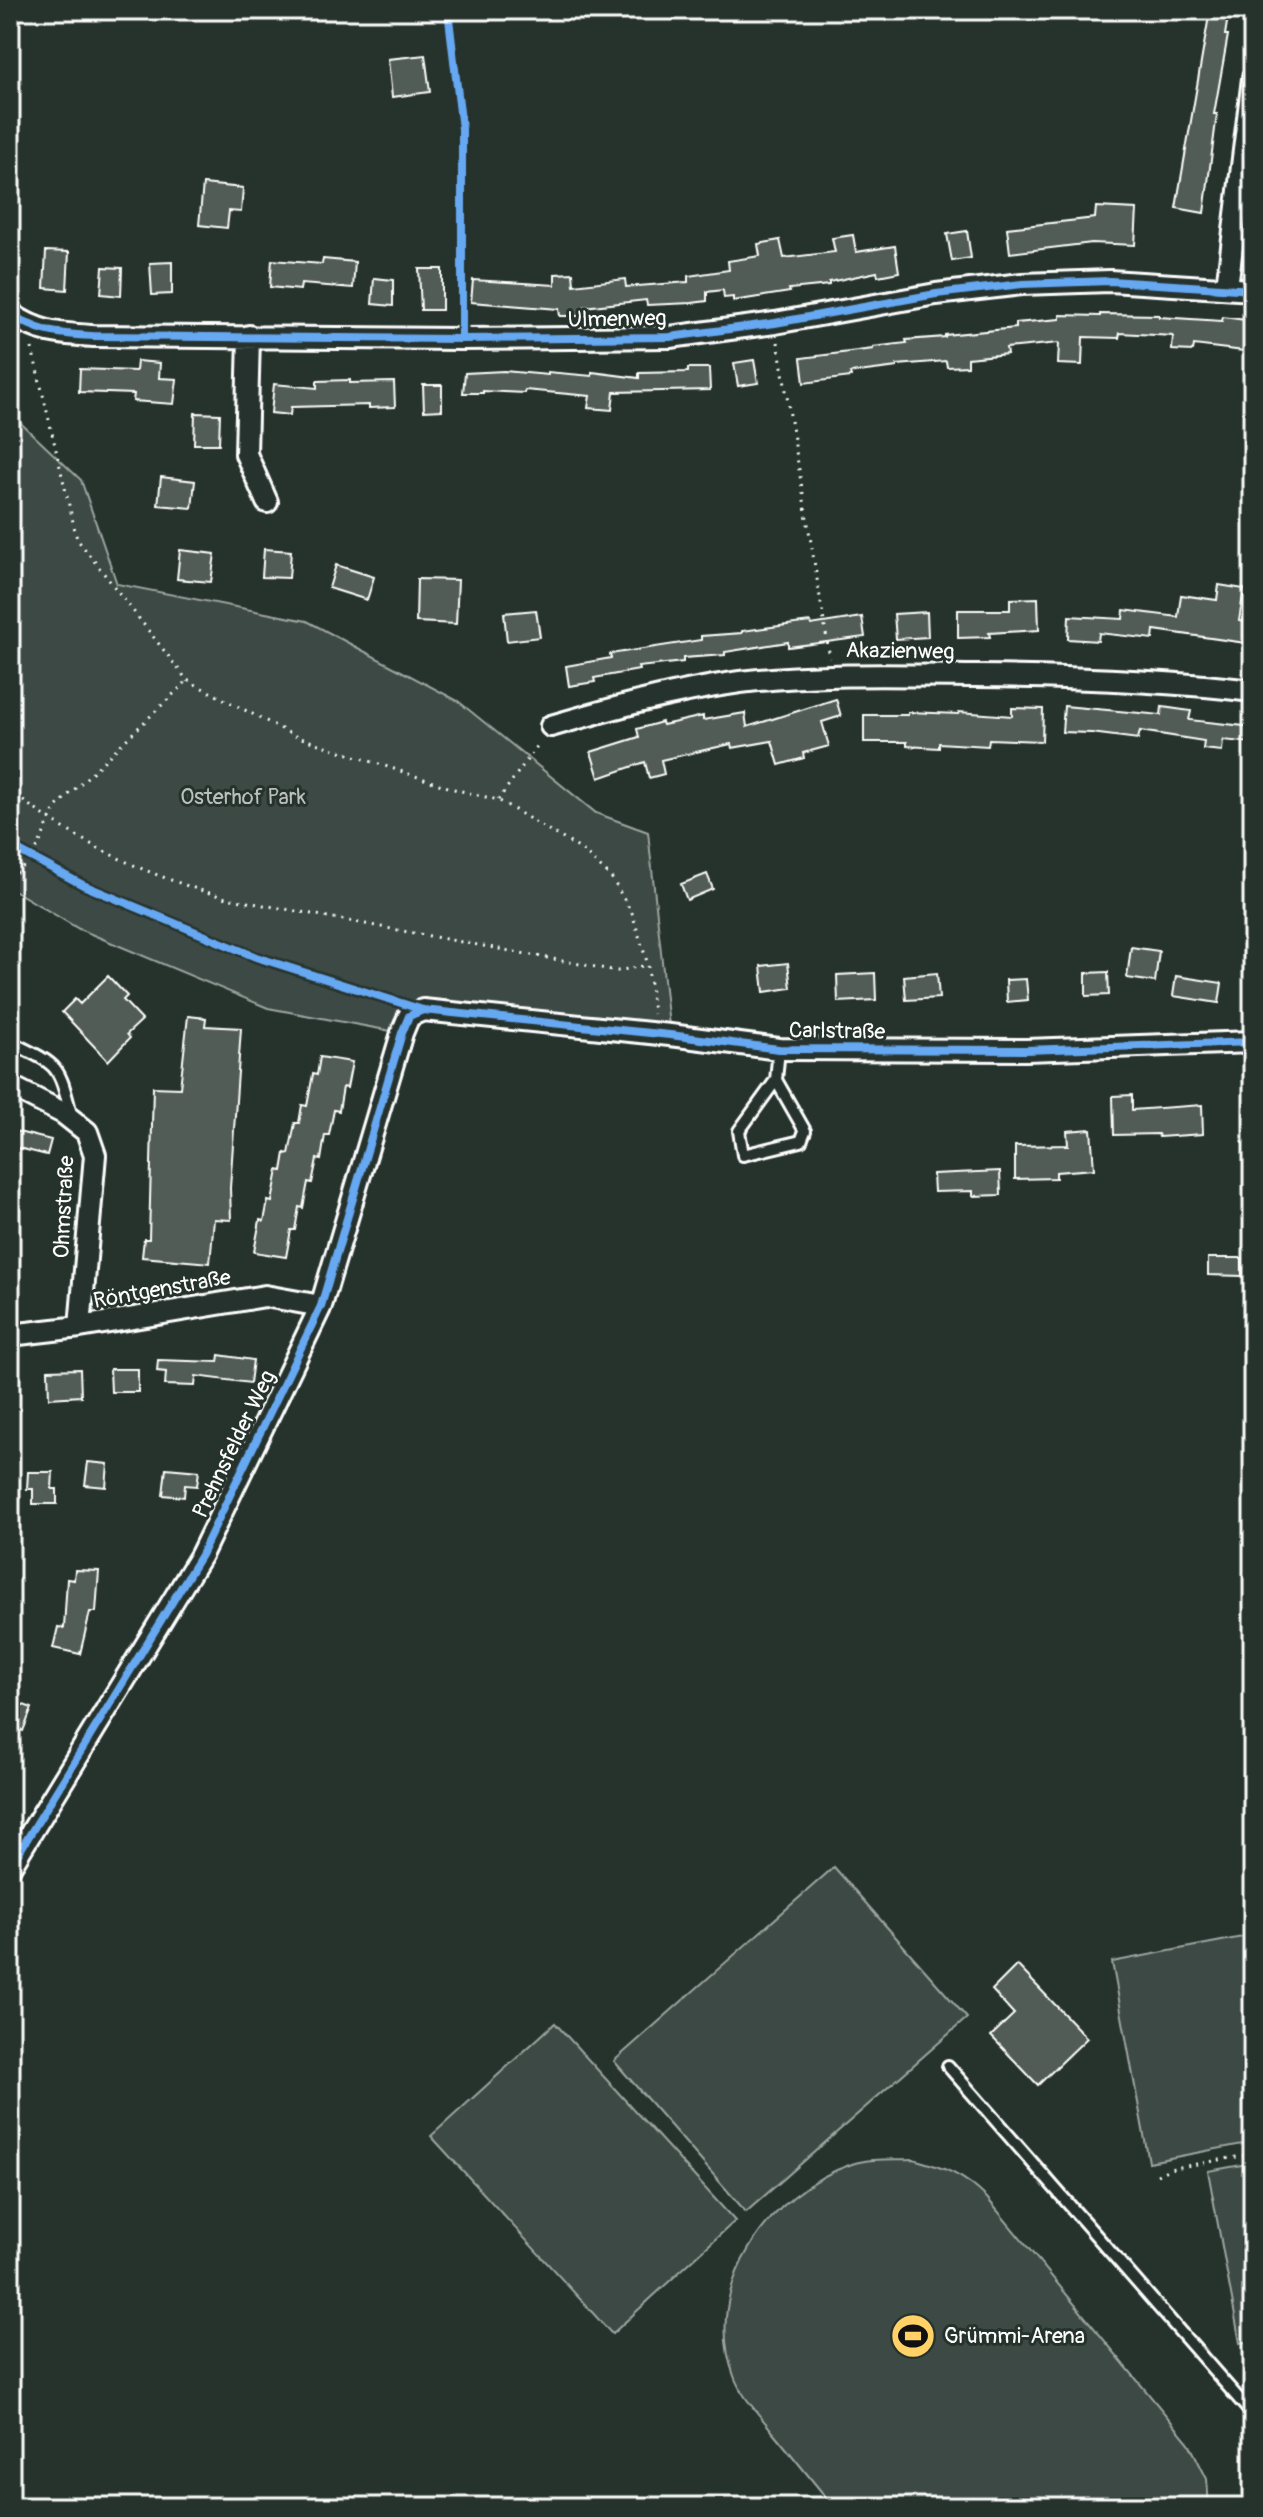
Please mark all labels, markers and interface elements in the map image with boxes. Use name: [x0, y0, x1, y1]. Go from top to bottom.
street label: Ulmenweg: [567, 304, 667, 334]
street label: Akazienweg: [845, 636, 955, 666]
park label: Osterhof Park: [180, 783, 306, 811]
street label: Carlstraße: [789, 1016, 886, 1046]
street label: Ohmstraße: [47, 1155, 81, 1259]
street label: Röntgenstraße: [91, 1263, 233, 1315]
street label: Prehnsfelder Weg: [186, 1366, 282, 1522]
sports icon: Grümmi-Arena: [889, 2312, 937, 2360]
place label: Grümmi-Arena: [944, 2322, 1085, 2350]

